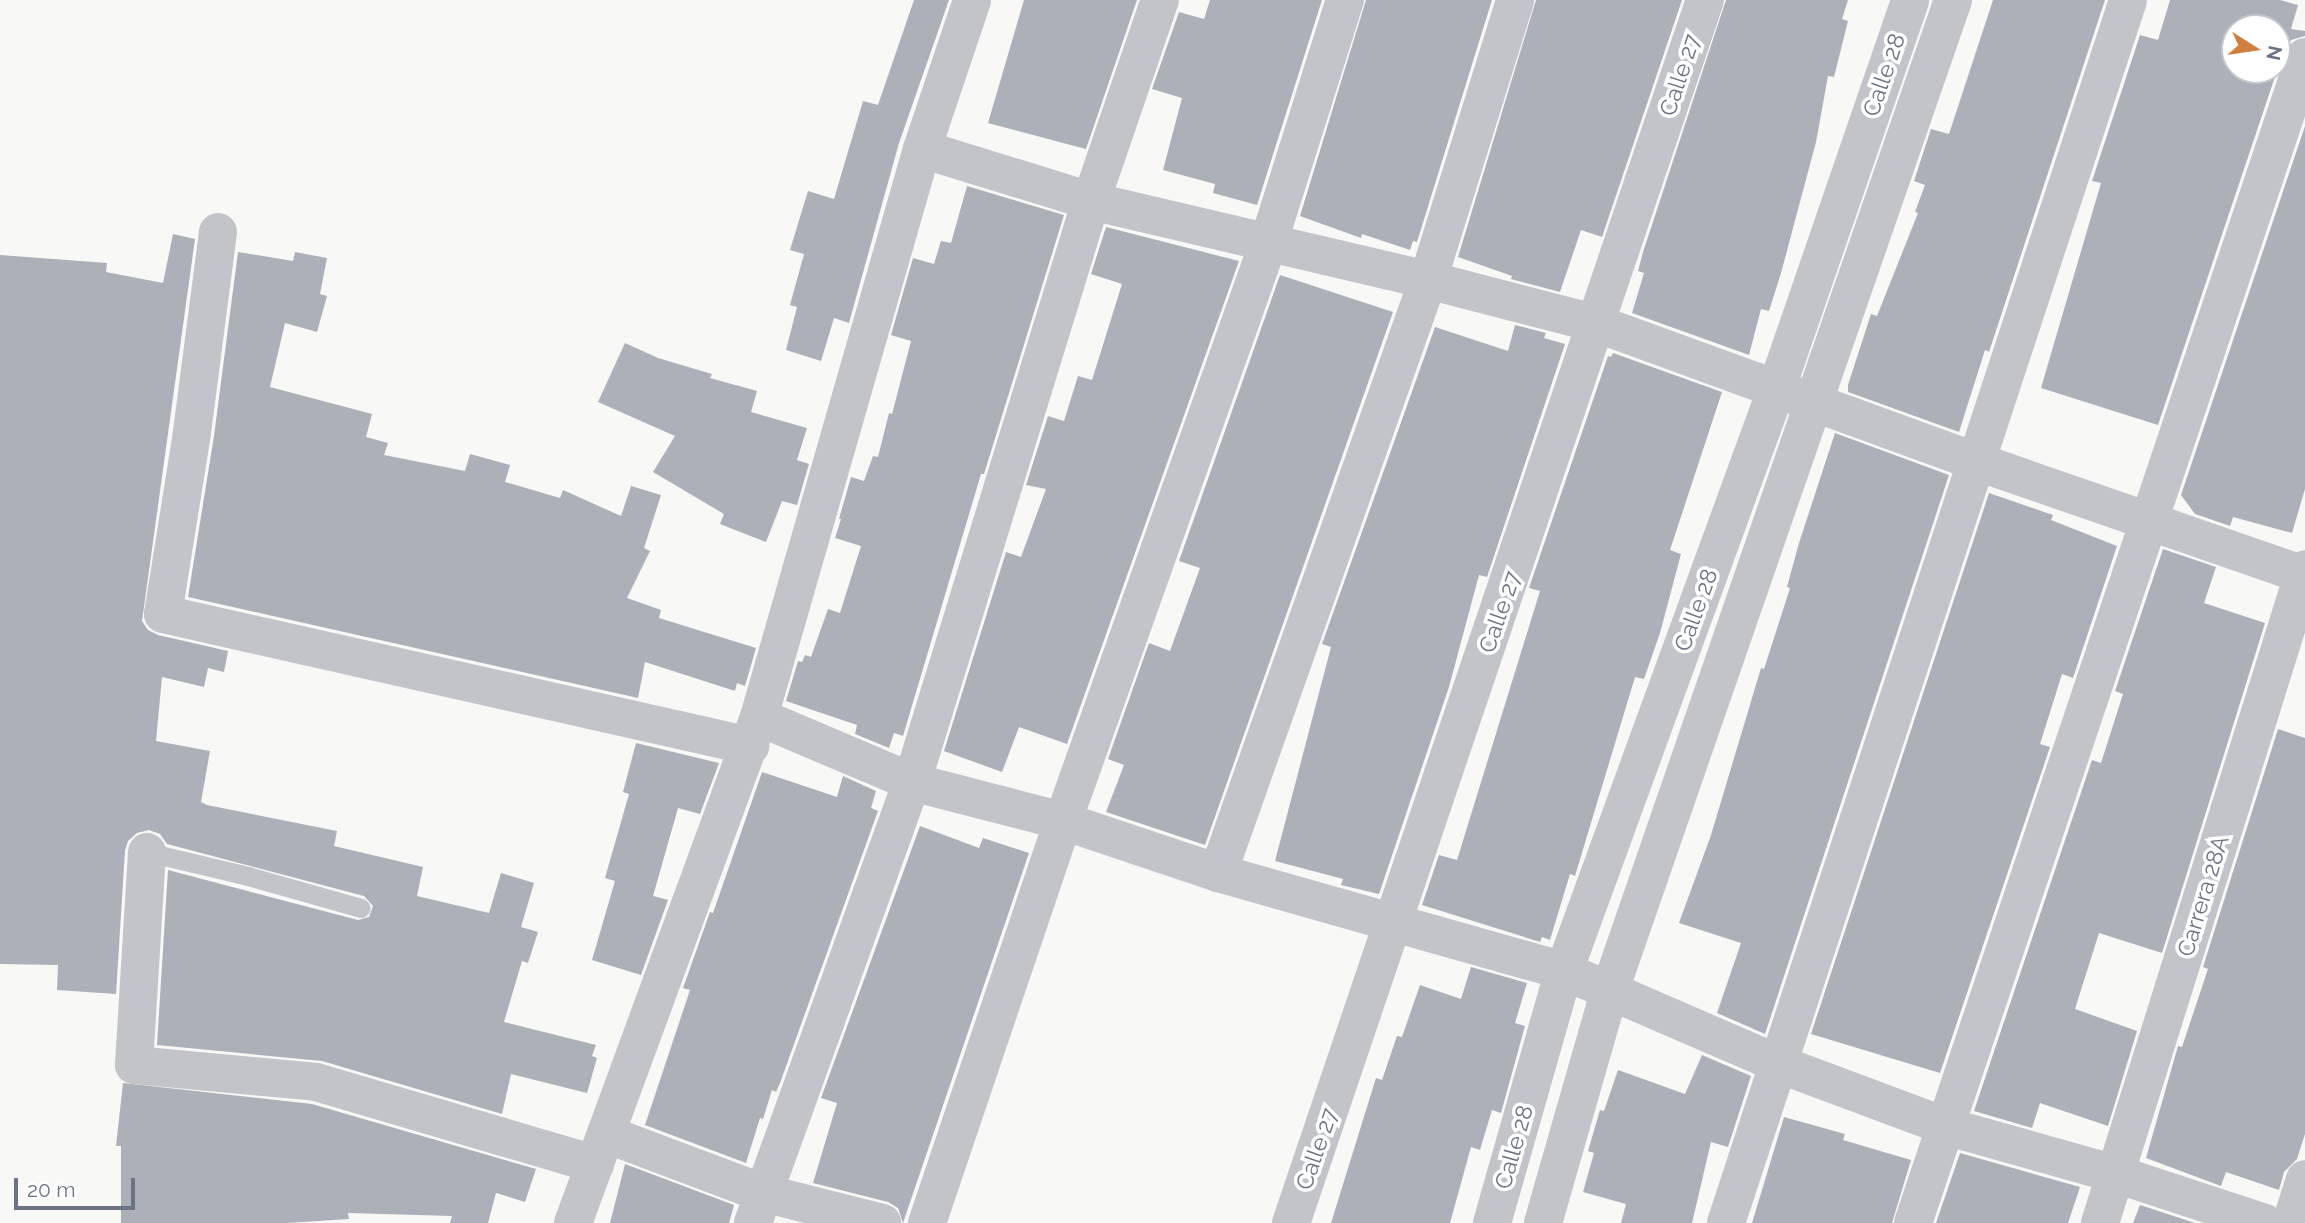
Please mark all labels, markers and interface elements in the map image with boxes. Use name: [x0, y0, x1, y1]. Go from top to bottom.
north arrow: [2221, 14, 2291, 84]
street label: Calle 28: [1857, 30, 1911, 120]
street label: Calle 27: [1654, 31, 1706, 119]
text: N: [2262, 44, 2287, 62]
street label: Calle 28: [1668, 565, 1724, 655]
street label: Calle 27: [1473, 568, 1527, 656]
street label: Carrera 28A: [2172, 832, 2234, 960]
street label: Calle 28: [1489, 1102, 1539, 1192]
street label: Calle 27: [1290, 1105, 1344, 1193]
scale bar: [18, 1164, 138, 1208]
text: 20 m: [27, 1177, 75, 1202]

